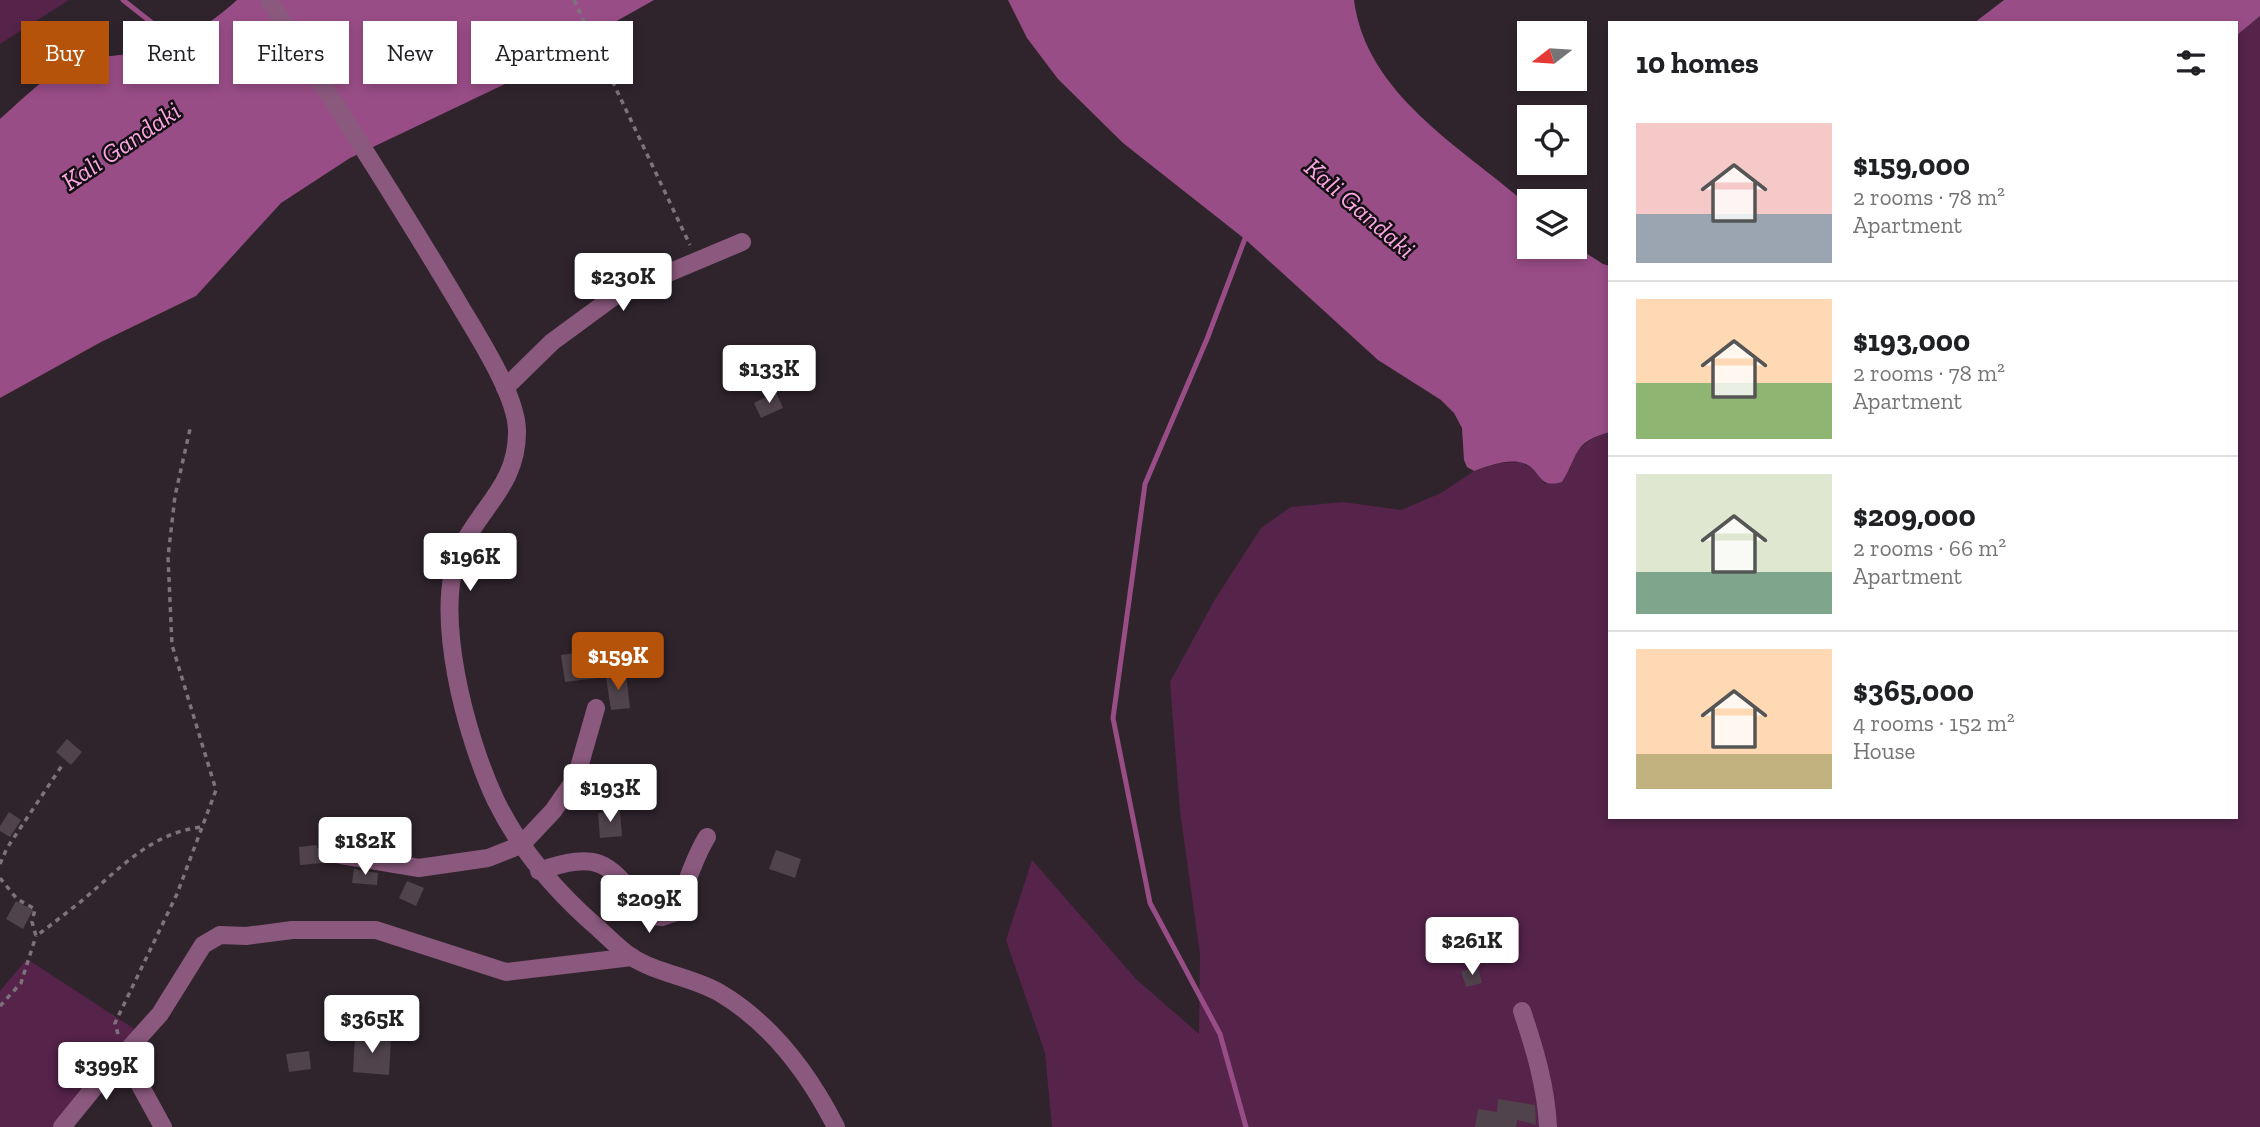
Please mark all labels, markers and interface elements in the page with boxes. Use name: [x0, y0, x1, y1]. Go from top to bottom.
chip: Buy: [21, 21, 109, 84]
chip: Rent: [123, 21, 219, 84]
chip: Filters: [233, 21, 349, 84]
chip: New: [363, 21, 457, 84]
chip: Apartment: [471, 21, 633, 84]
north arrow: [1517, 21, 1587, 91]
map controls: [1517, 21, 1587, 259]
icon: filters: [2172, 44, 2210, 82]
text: 10 homes: [1636, 45, 1759, 81]
water label: Kali Gandaki: [56, 95, 186, 197]
button: locate: [1517, 105, 1587, 175]
text: $159,000: [1853, 147, 1970, 183]
water label: Kali Gandaki: [1298, 151, 1422, 265]
icon: home: [1692, 151, 1776, 235]
text: 2 rooms · 78 m²: [1853, 183, 2005, 211]
button: layers: [1517, 189, 1587, 259]
text: Apartment: [1853, 211, 1962, 239]
pin: $230K: [574, 254, 672, 313]
text: $230K: [591, 262, 655, 290]
text: $193,000: [1853, 323, 1970, 359]
icon: home: [1692, 327, 1776, 411]
pin: $133K: [720, 346, 818, 405]
text: $133K: [739, 354, 799, 382]
text: 2 rooms · 78 m²: [1853, 359, 2005, 387]
text: Apartment: [1853, 387, 1962, 415]
text: $209,000: [1853, 498, 1976, 534]
icon: home: [1692, 502, 1776, 586]
pin: $196K: [421, 534, 519, 593]
text: 2 rooms · 66 m²: [1853, 534, 2006, 562]
text: $196K: [440, 542, 500, 570]
text: Apartment: [1853, 562, 1962, 590]
pin: $159K: [569, 632, 667, 692]
text: $159K: [588, 641, 648, 669]
text: $365,000: [1853, 673, 1974, 709]
icon: home: [1692, 677, 1776, 761]
text: 4 rooms · 152 m²: [1853, 709, 2015, 737]
text: House: [1853, 737, 1915, 765]
pin: $193K: [561, 764, 659, 824]
text: $193K: [580, 773, 640, 801]
pin: $182K: [316, 818, 414, 877]
text: $182K: [335, 826, 395, 854]
pin: $209K: [600, 876, 698, 935]
text: $209K: [617, 884, 681, 912]
pin: $261K: [1423, 918, 1521, 977]
text: $261K: [1442, 926, 1502, 954]
pin: $365K: [323, 996, 421, 1055]
text: $365K: [340, 1004, 404, 1032]
pin: $399K: [57, 1042, 155, 1102]
text: $399K: [74, 1051, 138, 1079]

